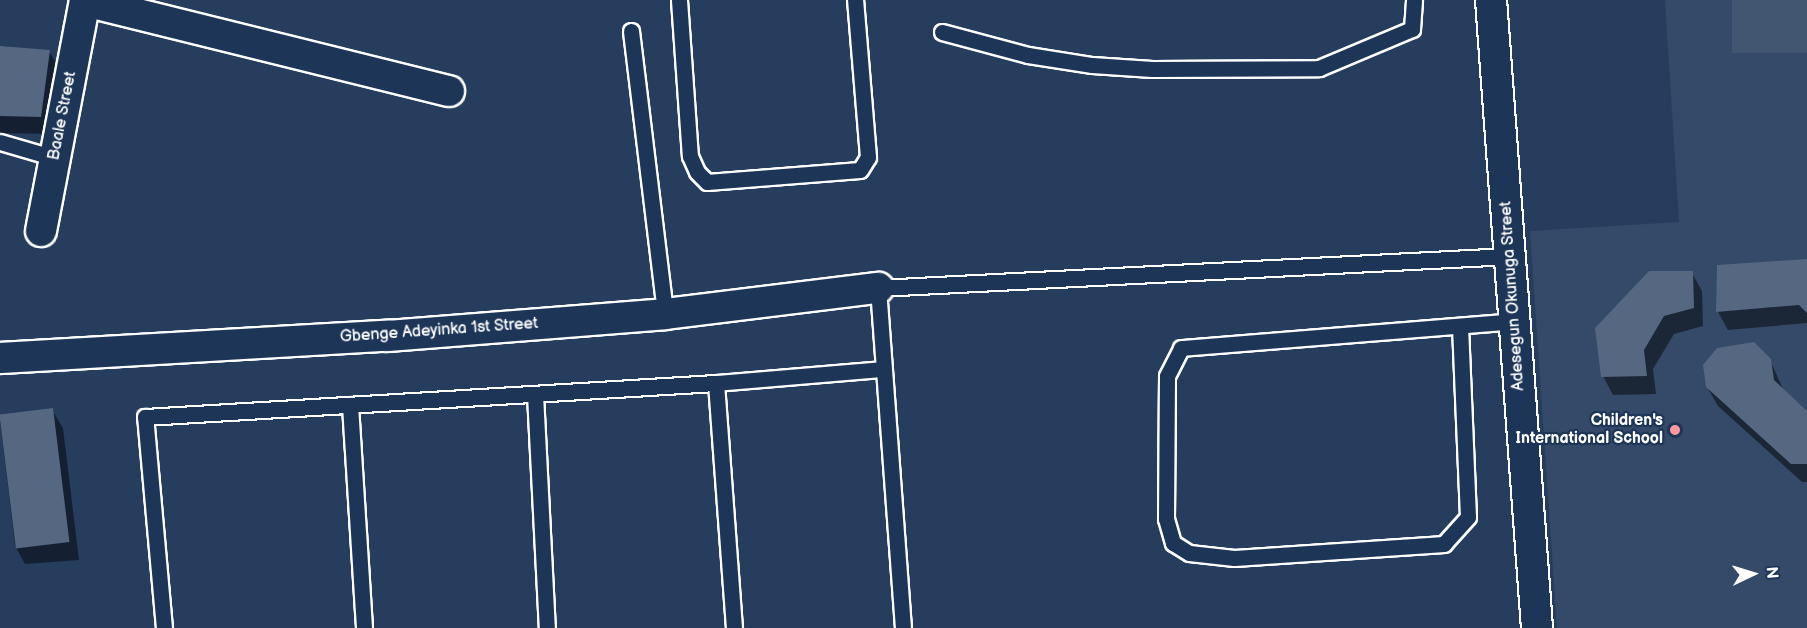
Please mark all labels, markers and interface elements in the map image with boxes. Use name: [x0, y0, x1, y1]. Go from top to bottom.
street label: Baale Street: [45, 70, 81, 162]
street label: Adesegun Okunuga Street: [1497, 200, 1529, 392]
street label: Gbenge Adeyinka 1st Street: [339, 314, 539, 348]
place label: Children's International School: [1516, 411, 1663, 449]
marker: Children's International School: [1668, 423, 1682, 437]
north arrow: [1723, 544, 1783, 604]
text: N: [1762, 566, 1781, 579]

